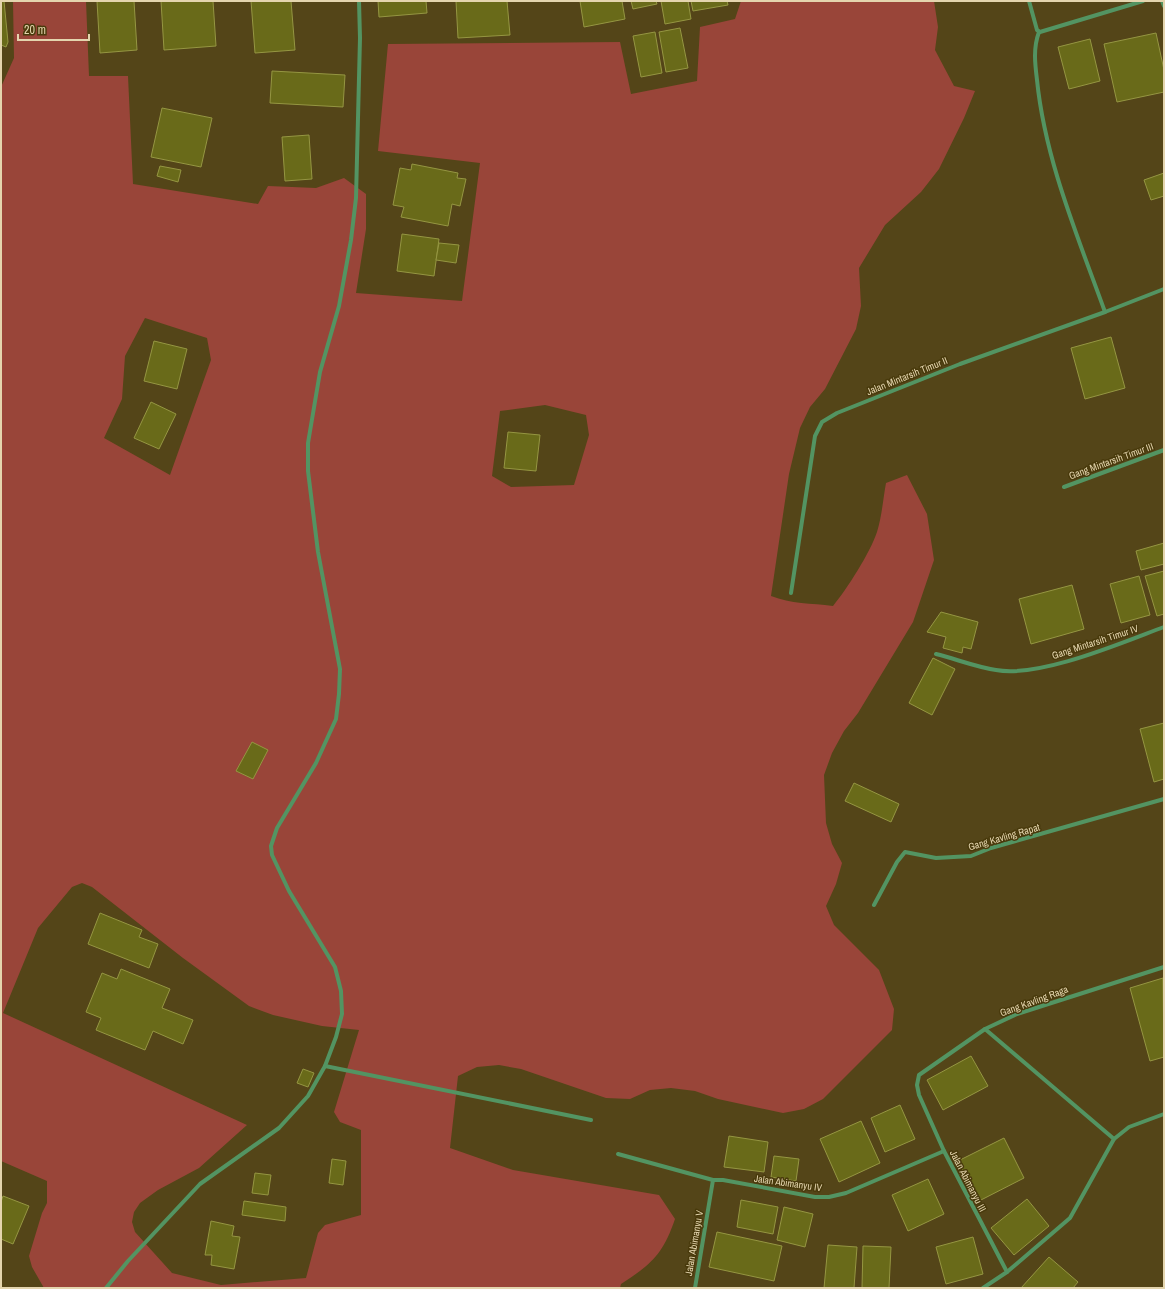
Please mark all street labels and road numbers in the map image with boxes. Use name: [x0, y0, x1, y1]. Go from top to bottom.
street label: Jalan Mintarsih Timur II: [865, 354, 949, 398]
street label: Gang Mintarsih Timur III: [1067, 440, 1155, 482]
street label: Gang Mintarsih Timur IV: [1050, 622, 1140, 662]
street label: Gang Kavling Rapat: [967, 820, 1042, 853]
street label: Gang Kavling Raga: [998, 983, 1070, 1019]
street label: Jalan Abimanyu III: [947, 1148, 989, 1214]
street label: Jalan Abimanyu IV: [753, 1172, 823, 1194]
street label: Jalan Abimanyu V: [682, 1209, 706, 1277]

